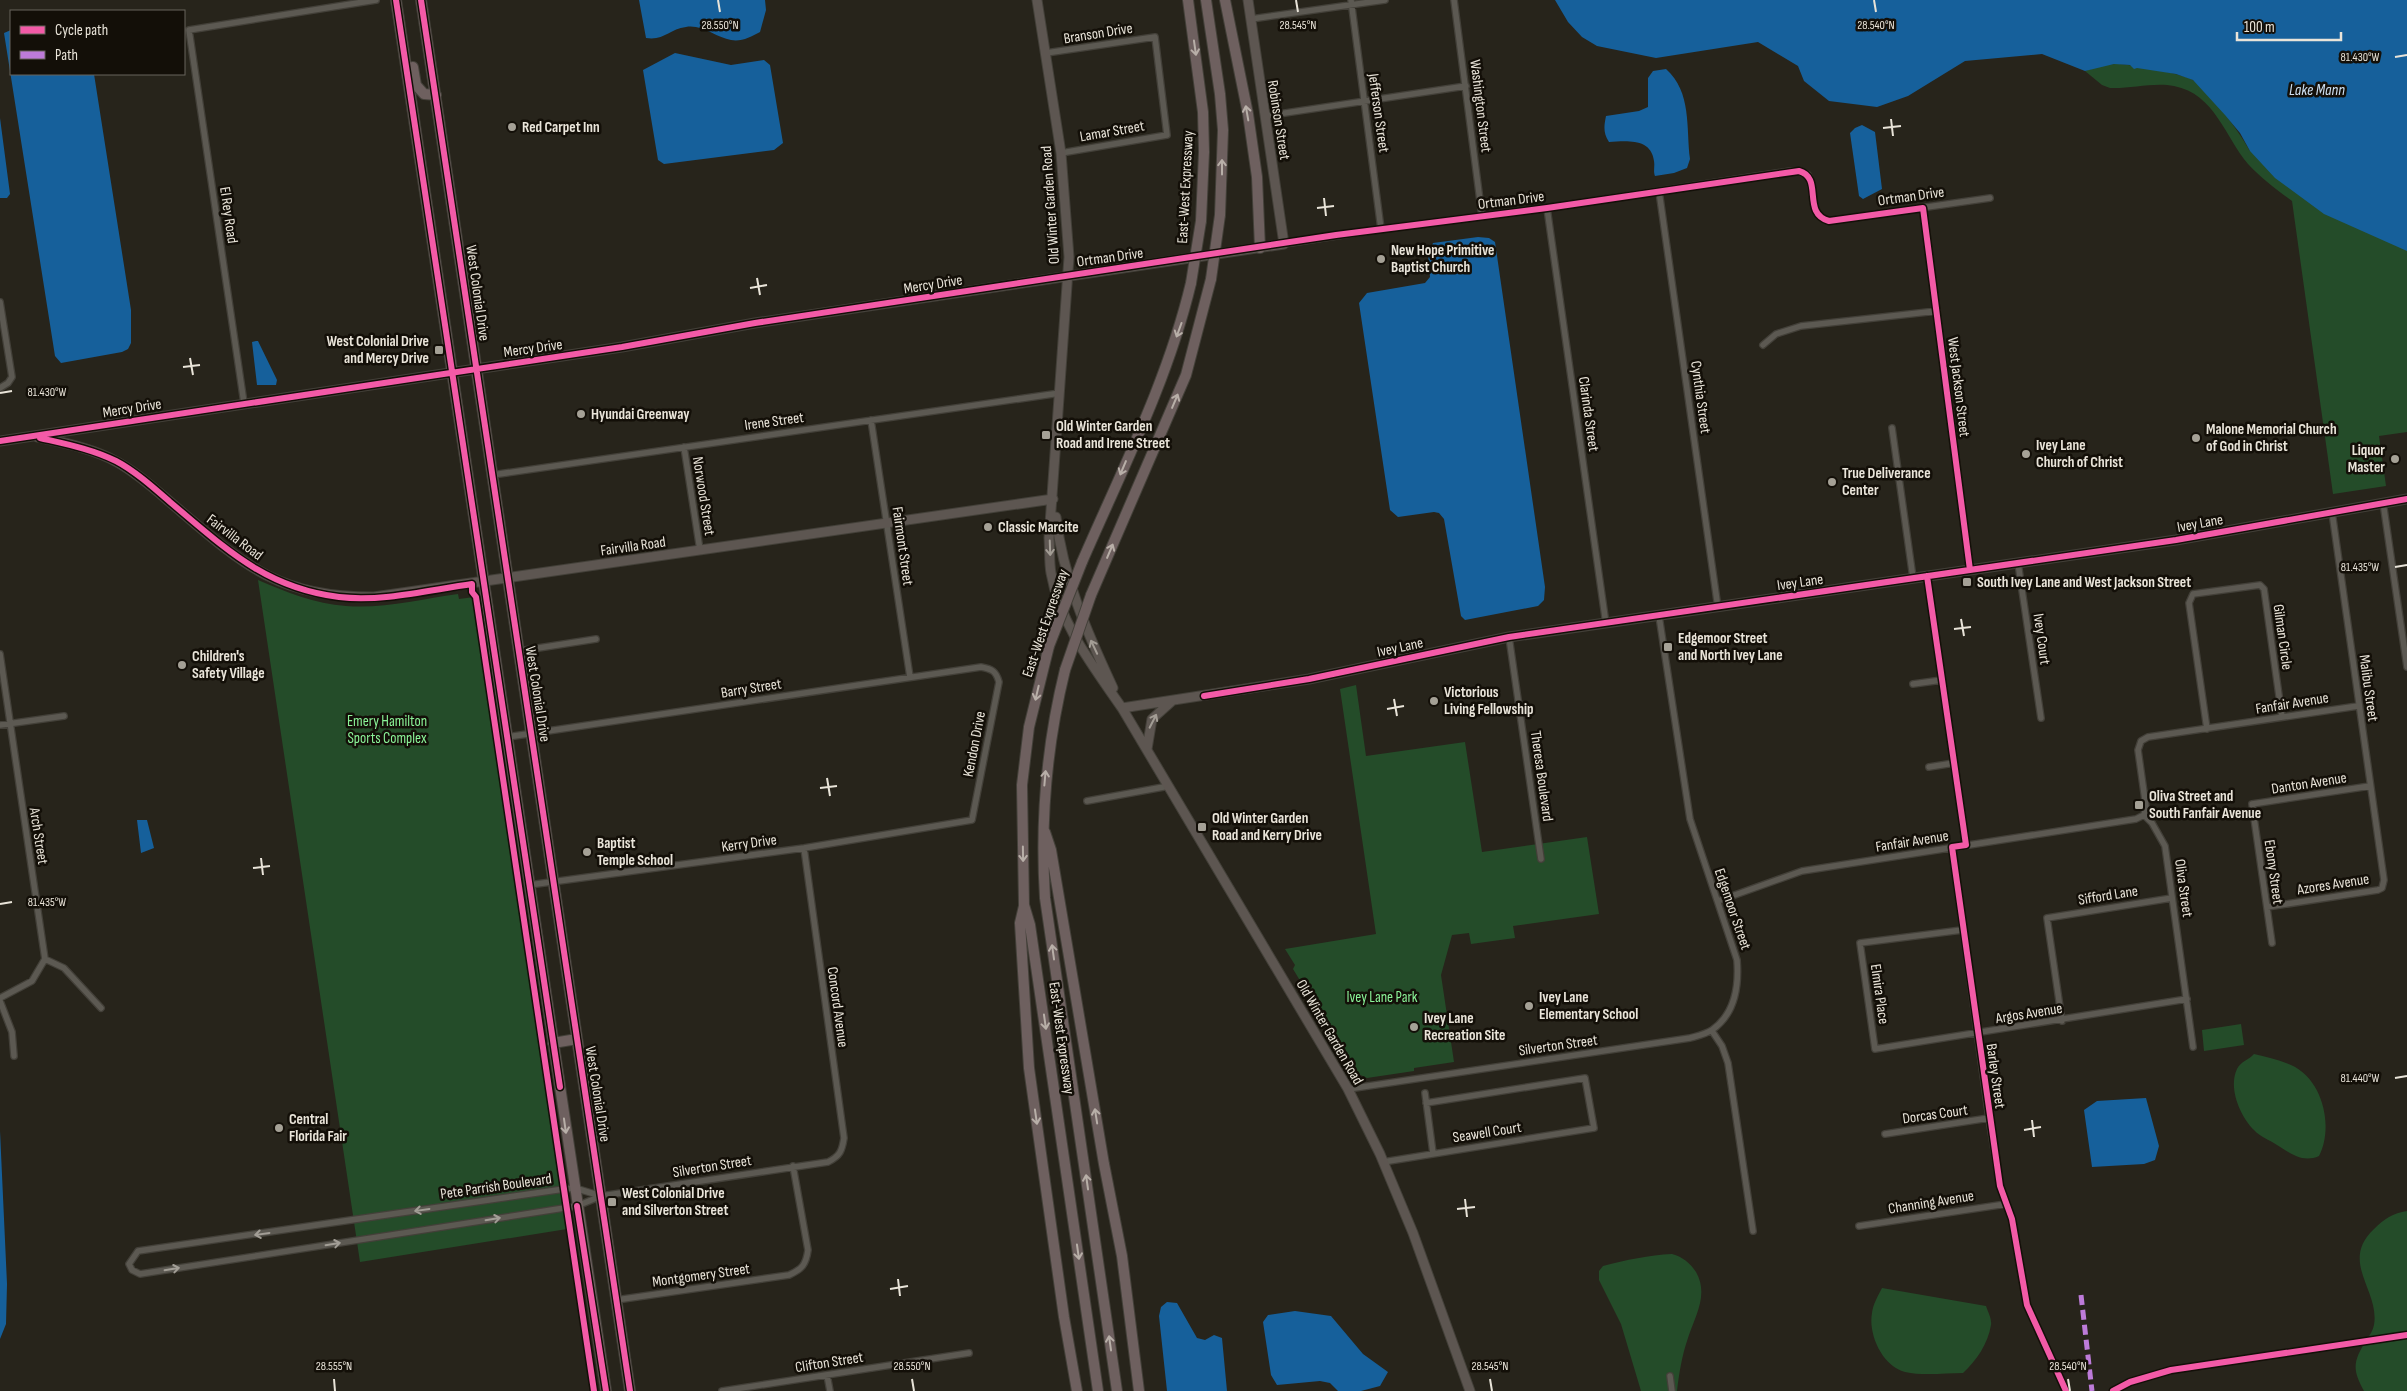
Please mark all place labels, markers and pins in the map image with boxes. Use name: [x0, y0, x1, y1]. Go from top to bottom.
place label: Red Carpet Inn: [522, 118, 600, 137]
marker: Red Carpet Inn: [506, 121, 518, 133]
place label: New Hope Primitive Baptist Church: [1391, 241, 1494, 277]
marker: New Hope Primitive Baptist Church: [1375, 253, 1387, 265]
place label: West Colonial Drive and Mercy Drive: [326, 332, 429, 368]
marker: West Colonial Drive and Mercy Drive: [433, 344, 445, 356]
place label: Hyundai Greenway: [591, 405, 690, 424]
marker: Hyundai Greenway: [575, 408, 587, 420]
place label: Old Winter Garden Road and Irene Street: [1056, 417, 1170, 453]
place label: Malone Memorial Church of God in Christ: [2206, 420, 2337, 456]
marker: Old Winter Garden Road and Irene Street: [1040, 429, 1052, 441]
marker: Malone Memorial Church of God in Christ: [2190, 432, 2202, 444]
place label: Ivey Lane Church of Christ: [2036, 436, 2123, 472]
place label: Liquor Master: [2348, 441, 2385, 477]
marker: Ivey Lane Church of Christ: [2020, 448, 2032, 460]
marker: Liquor Master: [2389, 453, 2401, 465]
place label: True Deliverance Center: [1842, 464, 1931, 500]
marker: True Deliverance Center: [1826, 476, 1838, 488]
place label: Classic Marcite: [998, 518, 1079, 537]
marker: Classic Marcite: [982, 521, 994, 533]
place label: South Ivey Lane and West Jackson Street: [1977, 573, 2191, 592]
marker: South Ivey Lane and West Jackson Street: [1961, 576, 1973, 588]
place label: Edgemoor Street and North Ivey Lane: [1678, 629, 1783, 665]
marker: Edgemoor Street and North Ivey Lane: [1662, 641, 1674, 653]
place label: Children's Safety Village: [192, 647, 265, 683]
marker: Children's Safety Village: [176, 659, 188, 671]
place label: Victorious Living Fellowship: [1444, 683, 1534, 719]
marker: Victorious Living Fellowship: [1428, 695, 1440, 707]
place label: Oliva Street and South Fanfair Avenue: [2149, 787, 2261, 823]
marker: Oliva Street and South Fanfair Avenue: [2133, 799, 2145, 811]
place label: Old Winter Garden Road and Kerry Drive: [1212, 809, 1322, 845]
marker: Old Winter Garden Road and Kerry Drive: [1196, 821, 1208, 833]
place label: Baptist Temple School: [597, 834, 673, 870]
marker: Baptist Temple School: [581, 846, 593, 858]
place label: Ivey Lane Elementary School: [1539, 988, 1638, 1024]
marker: Ivey Lane Elementary School: [1523, 1000, 1535, 1012]
place label: Ivey Lane Recreation Site: [1424, 1009, 1506, 1045]
marker: Ivey Lane Recreation Site: [1408, 1021, 1420, 1033]
place label: Central Florida Fair: [289, 1110, 347, 1146]
marker: Central Florida Fair: [273, 1122, 285, 1134]
place label: West Colonial Drive and Silverton Street: [622, 1184, 728, 1220]
marker: West Colonial Drive and Silverton Street: [606, 1196, 618, 1208]

